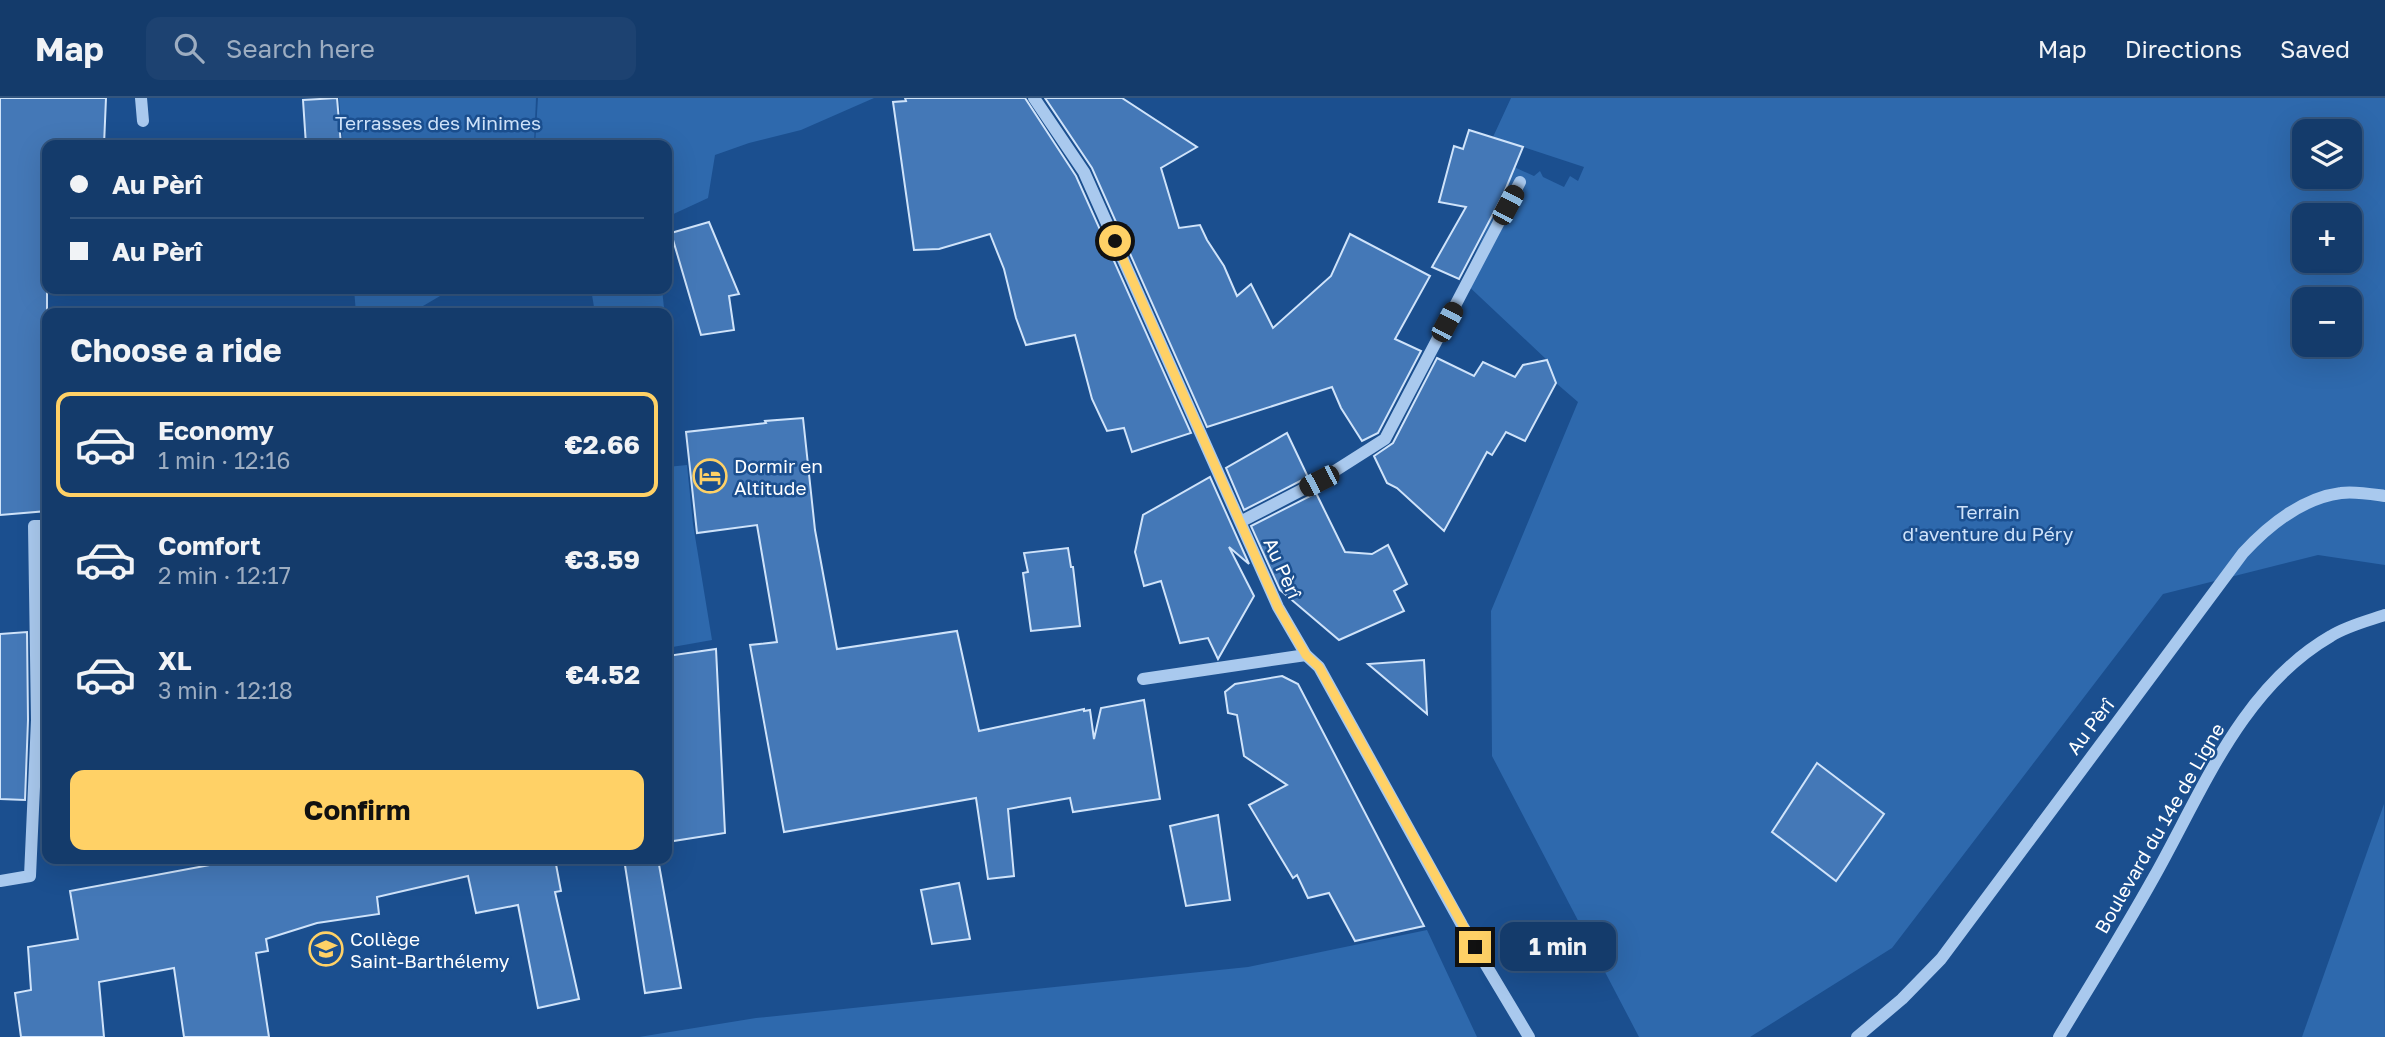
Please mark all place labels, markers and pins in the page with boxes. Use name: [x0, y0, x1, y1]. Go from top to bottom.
place label: Dormir en Altitude: [734, 454, 823, 499]
hotel icon: Dormir en Altitude: [691, 457, 729, 495]
place label: Collège Saint-Barthélemy: [350, 927, 510, 972]
school or university icon: Collège Saint-Barthélemy: [307, 930, 345, 968]

